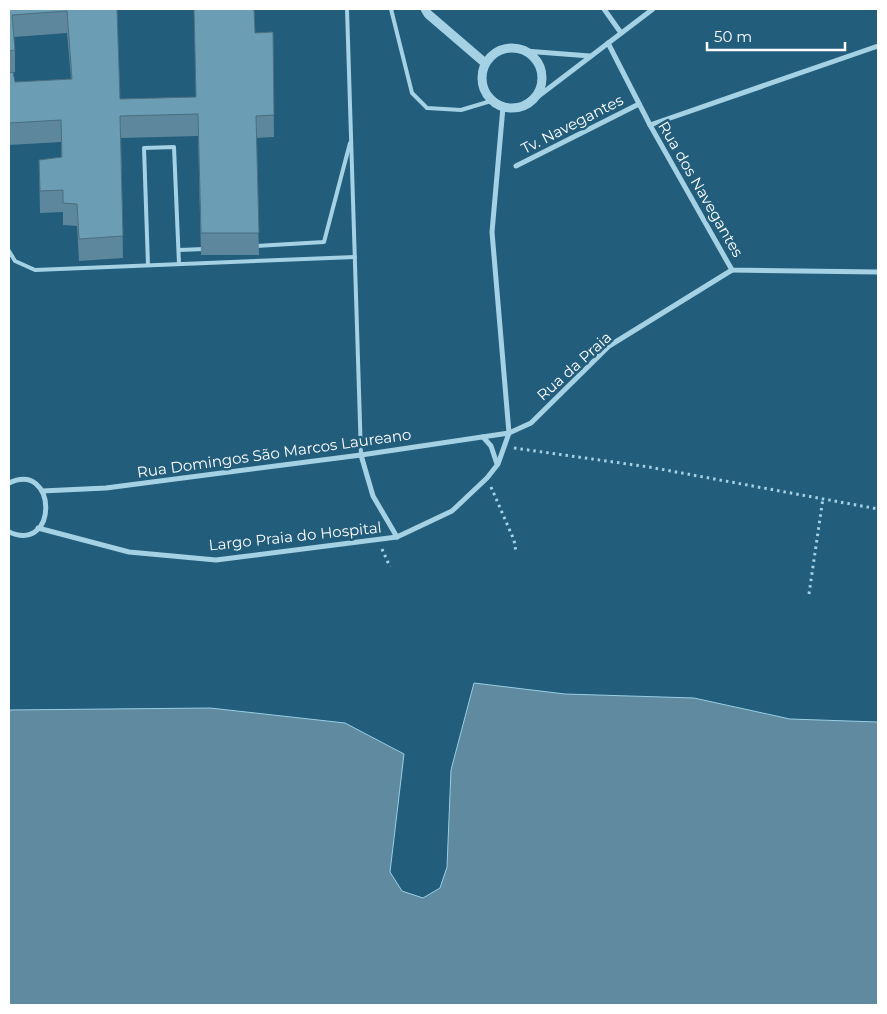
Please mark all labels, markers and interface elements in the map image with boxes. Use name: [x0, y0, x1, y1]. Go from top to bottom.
scale bar: [707, 20, 844, 52]
text: 50 m: [714, 27, 752, 46]
street label: Tv. Navegantes: [518, 90, 626, 158]
street label: Rua dos Navegantes: [654, 118, 748, 260]
street label: Rua da Praia: [533, 327, 615, 405]
street label: Rua Domingos São Marcos Laureano: [136, 424, 412, 482]
street label: Largo Praia do Hospital: [208, 517, 382, 555]

